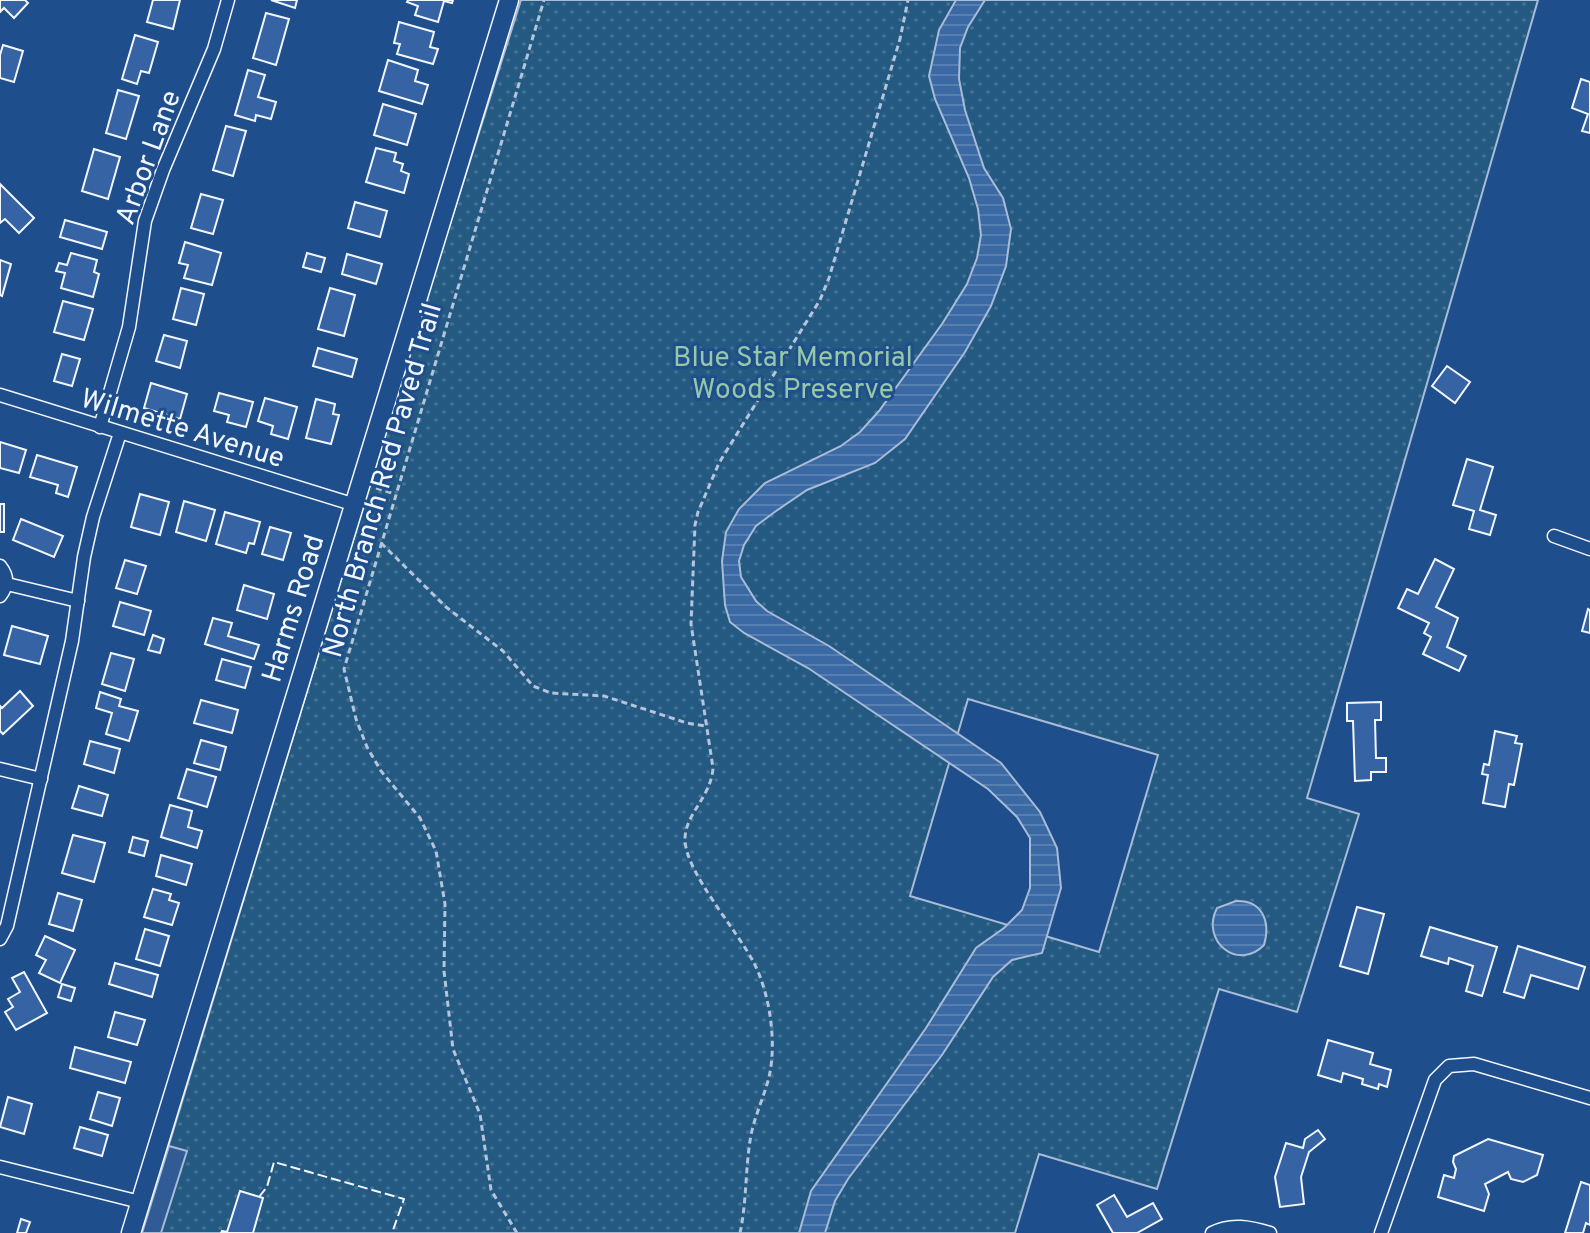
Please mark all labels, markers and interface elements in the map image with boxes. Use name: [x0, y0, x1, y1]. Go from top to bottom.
street label: Arbor Lane: [109, 86, 191, 230]
street label: North Branch Red Paved Trail: [316, 299, 452, 662]
park label: Blue Star Memorial Woods Preserve: [673, 341, 913, 409]
street label: Wilmette Avenue: [76, 382, 289, 478]
street label: Harms Road: [255, 531, 334, 687]

